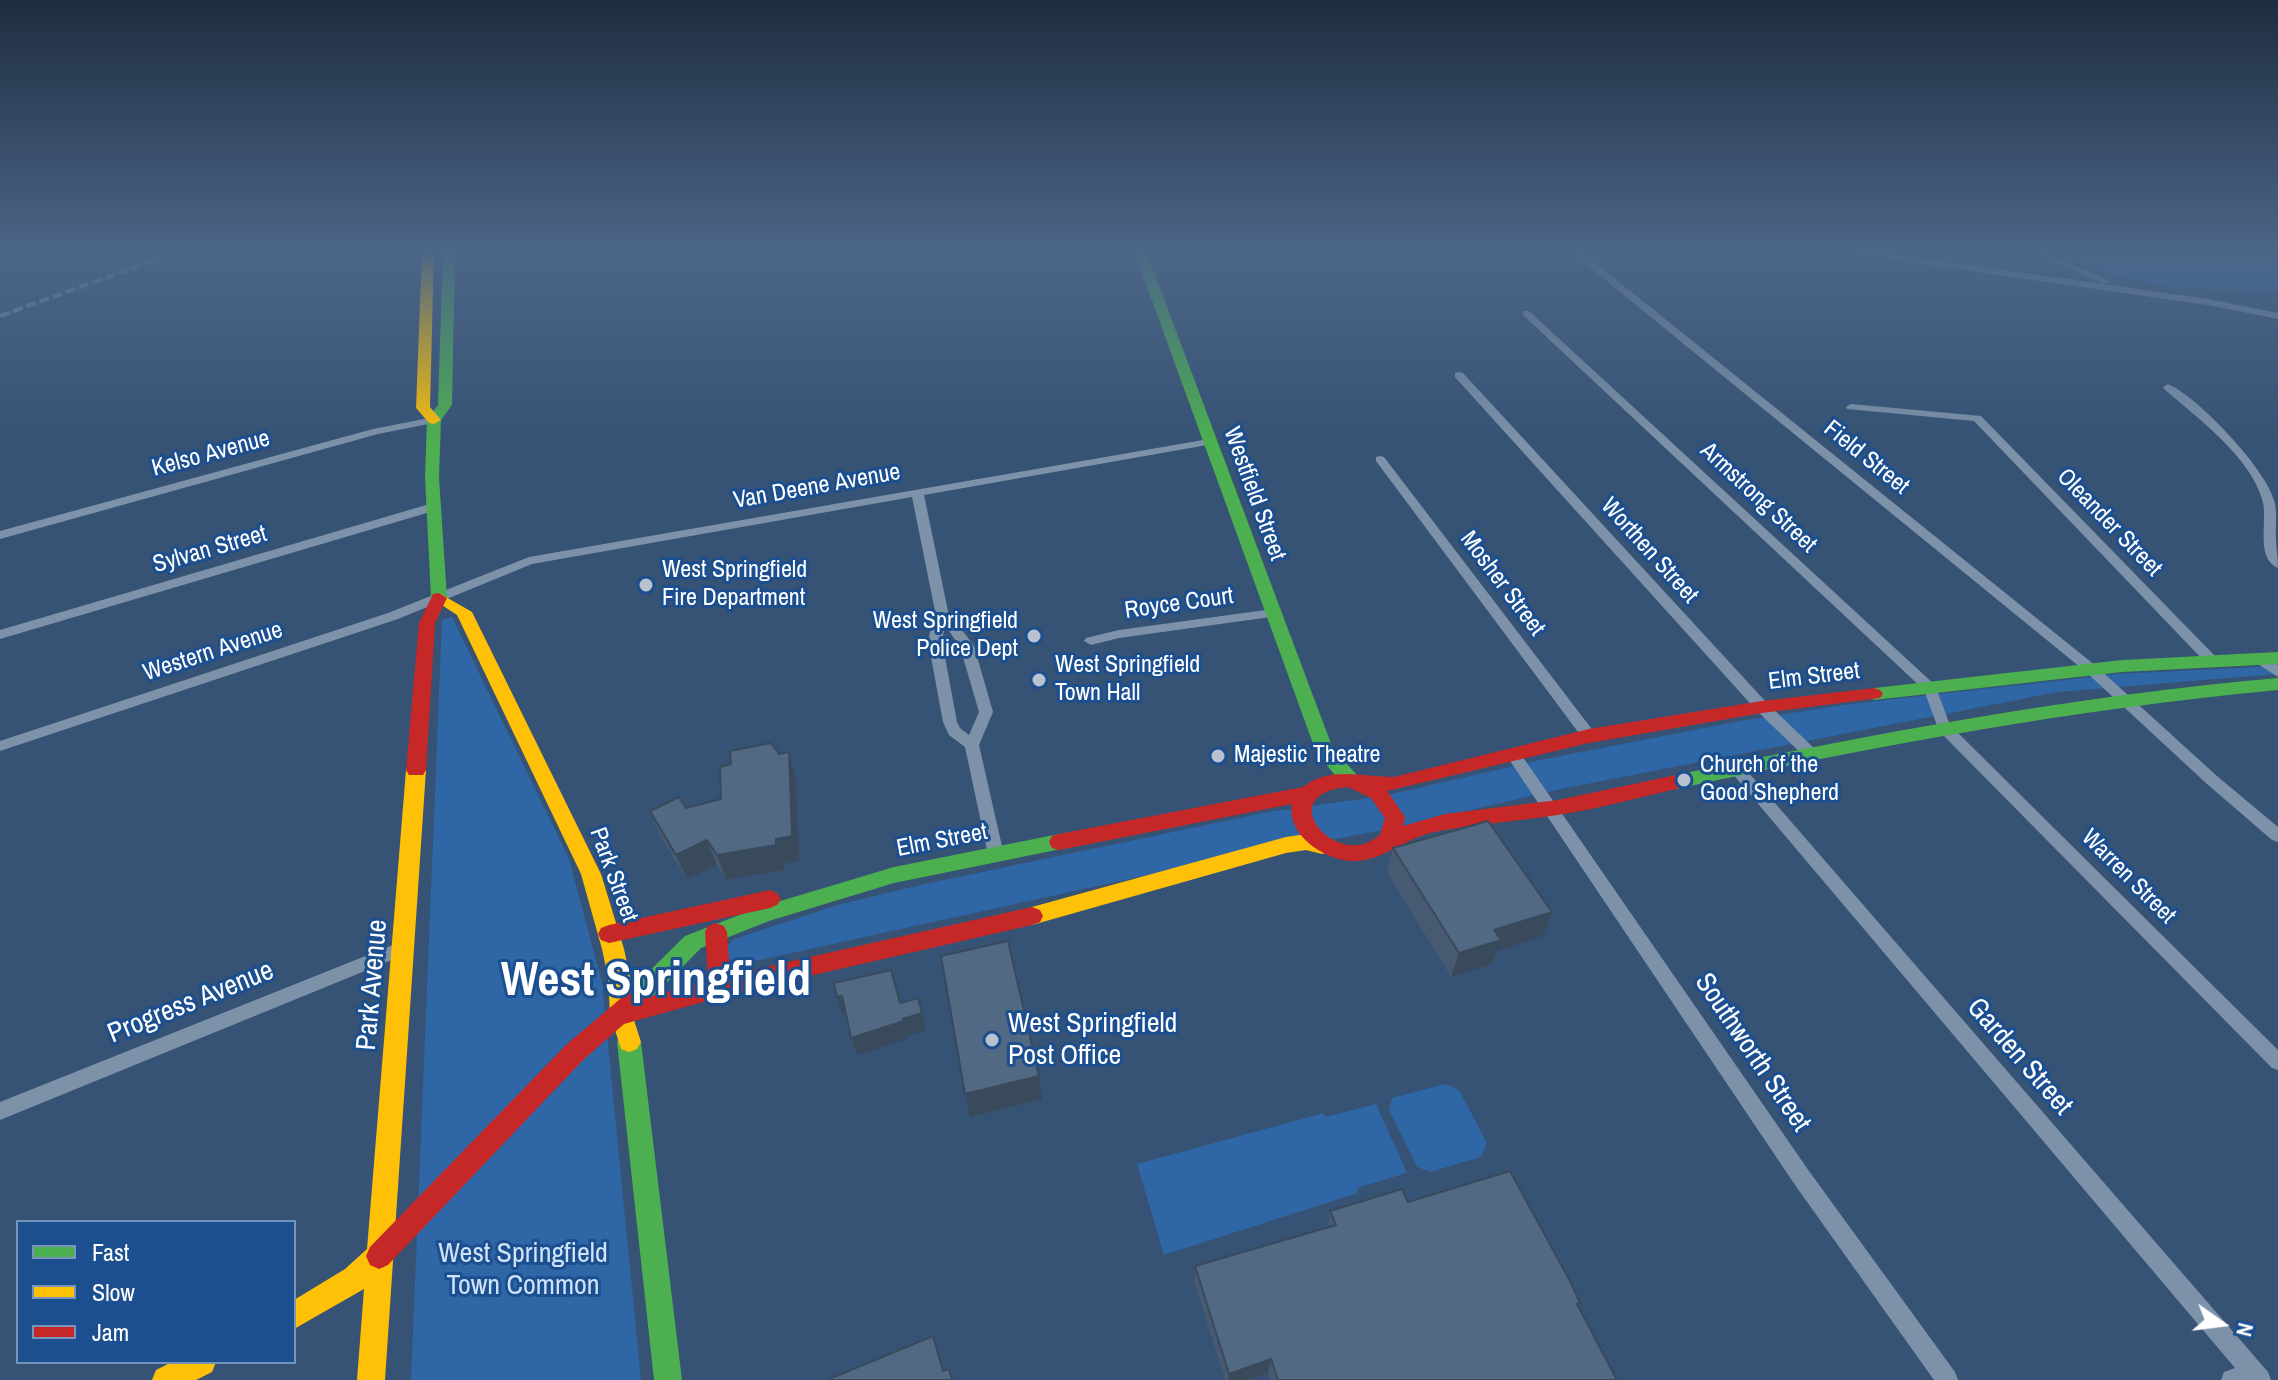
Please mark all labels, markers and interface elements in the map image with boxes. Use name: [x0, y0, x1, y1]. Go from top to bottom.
street label: Field Street: [1817, 415, 1915, 501]
street label: Westfield Street: [1217, 423, 1291, 565]
street label: Kelso Avenue: [149, 424, 273, 484]
street label: Armstrong Street: [1694, 437, 1822, 559]
street label: Van Deene Avenue: [731, 458, 903, 516]
street label: Oleander Street: [2050, 463, 2168, 583]
street label: Worthen Street: [1594, 492, 1704, 610]
street label: Sylvan Street: [150, 520, 270, 580]
street label: Mosher Street: [1453, 526, 1551, 642]
place label: West Springfield Fire Department: [662, 557, 807, 613]
marker: West Springfield Fire Department: [637, 576, 655, 594]
street label: Royce Court: [1123, 582, 1235, 626]
place label: West Springfield Police Dept: [873, 608, 1018, 664]
street label: Western Avenue: [140, 616, 286, 688]
marker: West Springfield Police Dept: [1025, 627, 1043, 645]
place label: West Springfield Town Hall: [1055, 652, 1200, 708]
street label: Elm Street: [1767, 657, 1861, 697]
marker: West Springfield Town Hall: [1030, 671, 1048, 689]
place label: Majestic Theatre: [1234, 742, 1381, 770]
marker: Majestic Theatre: [1209, 747, 1227, 765]
place label: Church of the Good Shepherd: [1700, 752, 1839, 808]
marker: Church of the Good Shepherd: [1675, 771, 1693, 789]
street label: Elm Street: [894, 818, 990, 864]
street label: Park Street: [583, 824, 643, 926]
street label: Warren Street: [2075, 824, 2181, 930]
street label: Park Avenue: [351, 918, 395, 1052]
district label: West Springfield: [501, 953, 811, 1011]
street label: Progress Avenue: [103, 955, 279, 1051]
street label: Southworth Street: [1687, 967, 1817, 1139]
street label: Garden Street: [1959, 992, 2079, 1122]
place label: West Springfield Post Office: [1008, 1007, 1177, 1073]
marker: West Springfield Post Office: [983, 1031, 1001, 1049]
legend: [16, 1220, 296, 1364]
text: Fast: [92, 1236, 129, 1268]
park label: West Springfield Town Common: [438, 1237, 608, 1303]
text: Slow: [92, 1276, 135, 1308]
north arrow: [2182, 1284, 2262, 1364]
text: Jam: [92, 1316, 129, 1348]
text: N: [2229, 1320, 2261, 1340]

